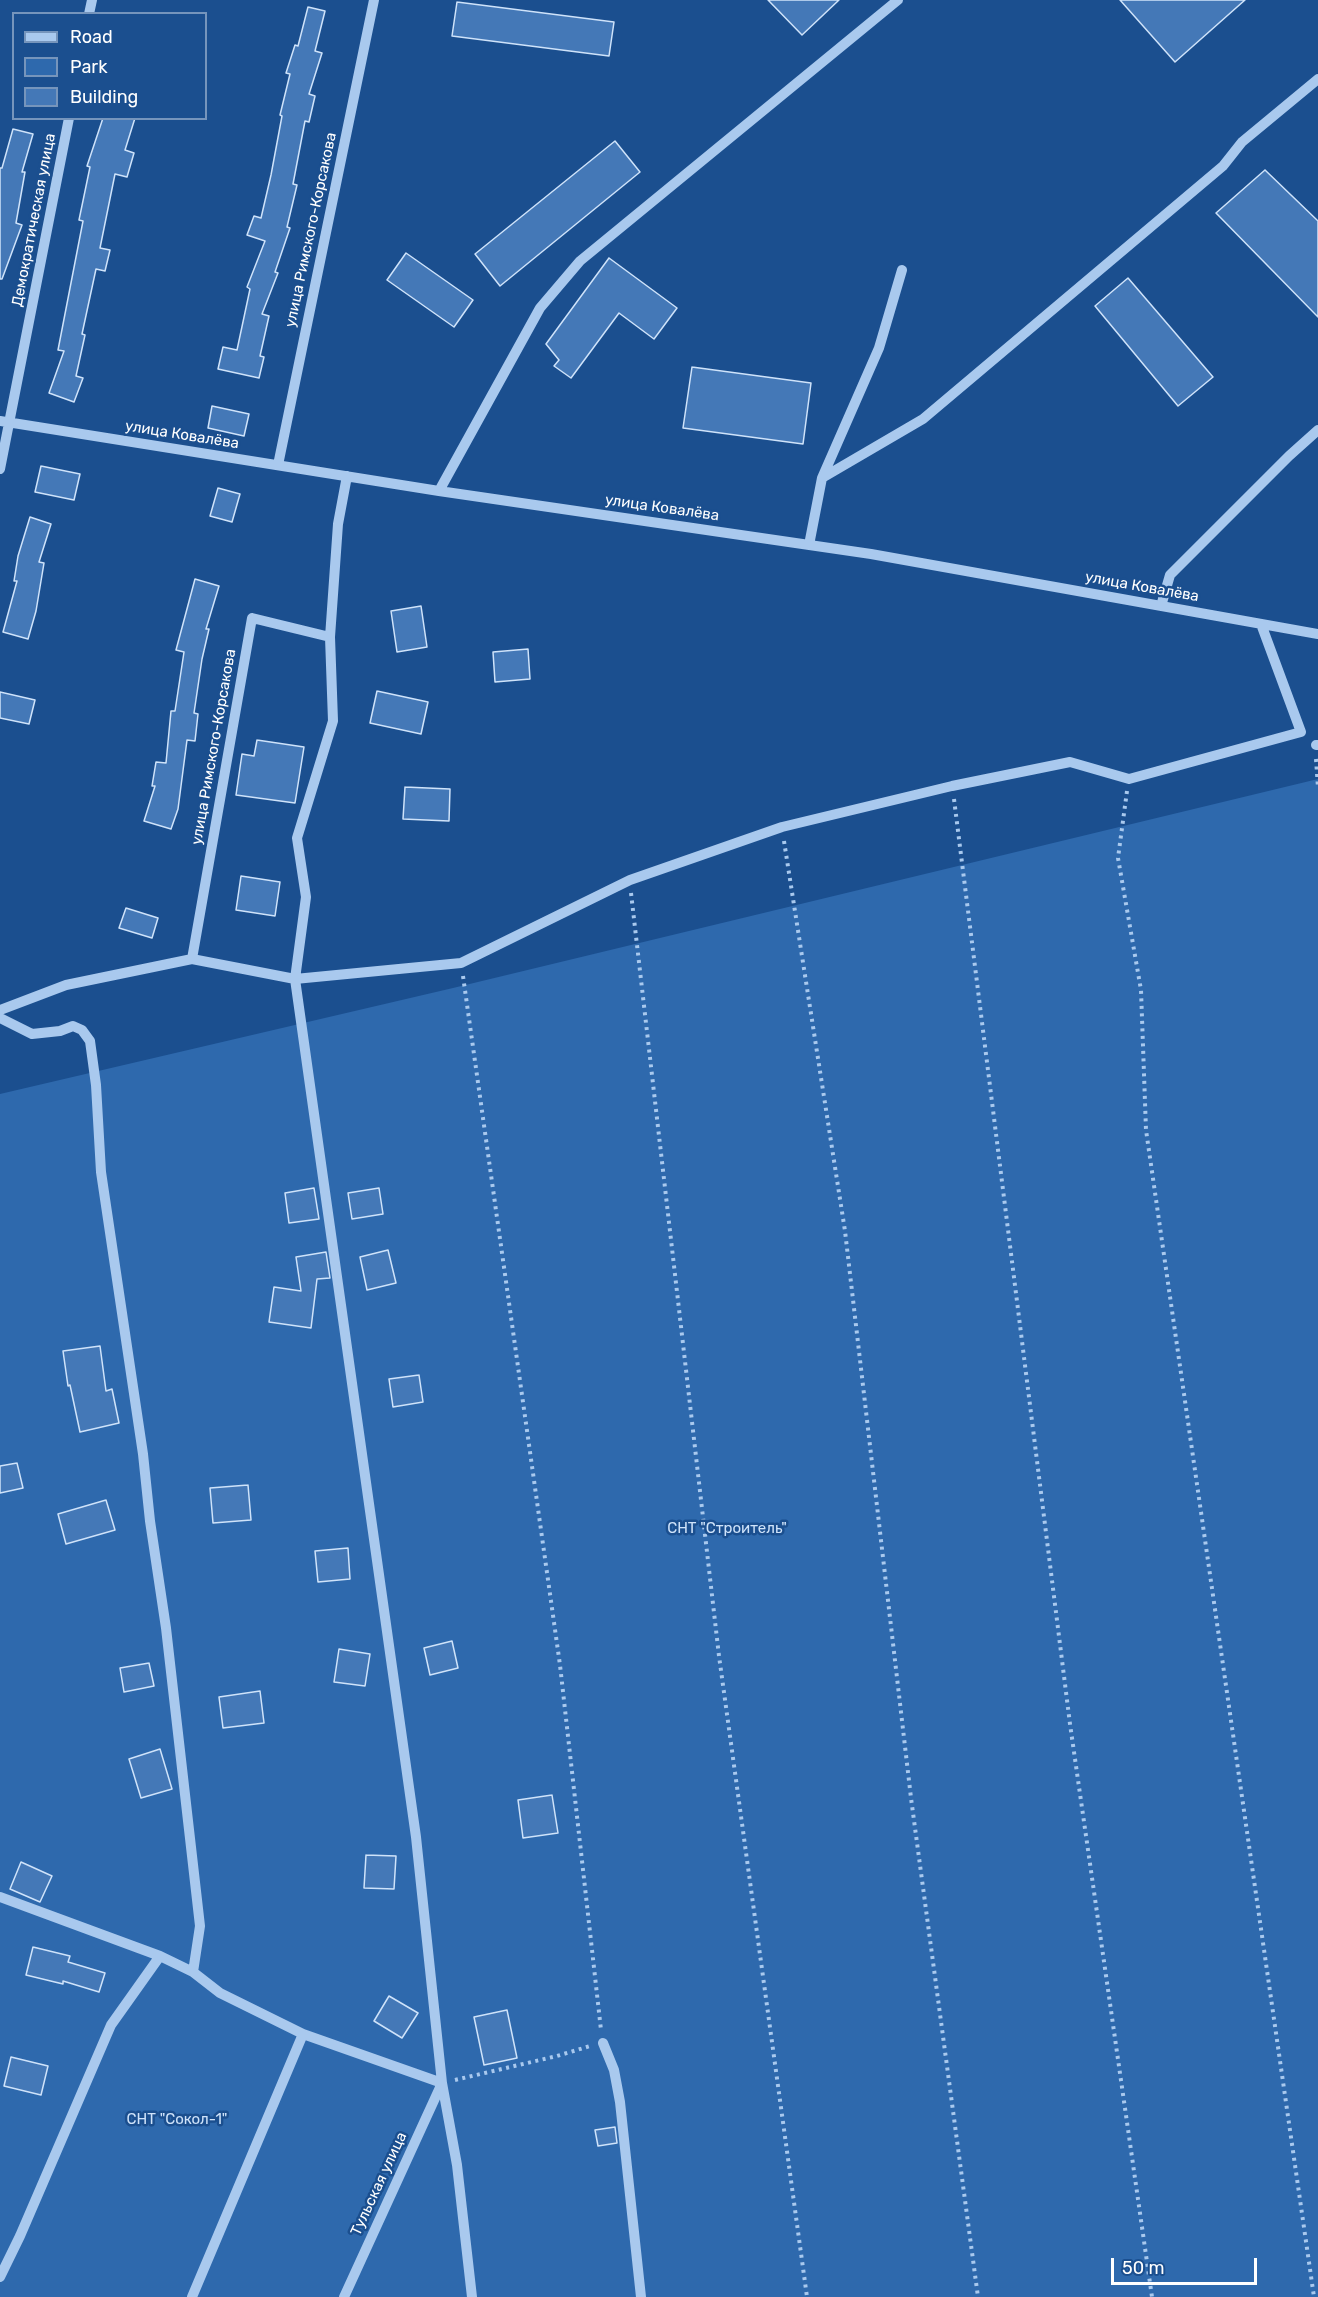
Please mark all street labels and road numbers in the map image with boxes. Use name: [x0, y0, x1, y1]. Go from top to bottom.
street label: улица Римского-Корсакова: [282, 131, 340, 329]
street label: Демократическая улица: [8, 132, 60, 308]
street label: улица Ковалёва: [124, 417, 240, 453]
street label: улица Ковалёва: [604, 491, 720, 525]
street label: улица Ковалёва: [1084, 568, 1200, 606]
street label: улица Римского-Корсакова: [188, 648, 240, 846]
street label: Тульская улица: [347, 2129, 411, 2239]

